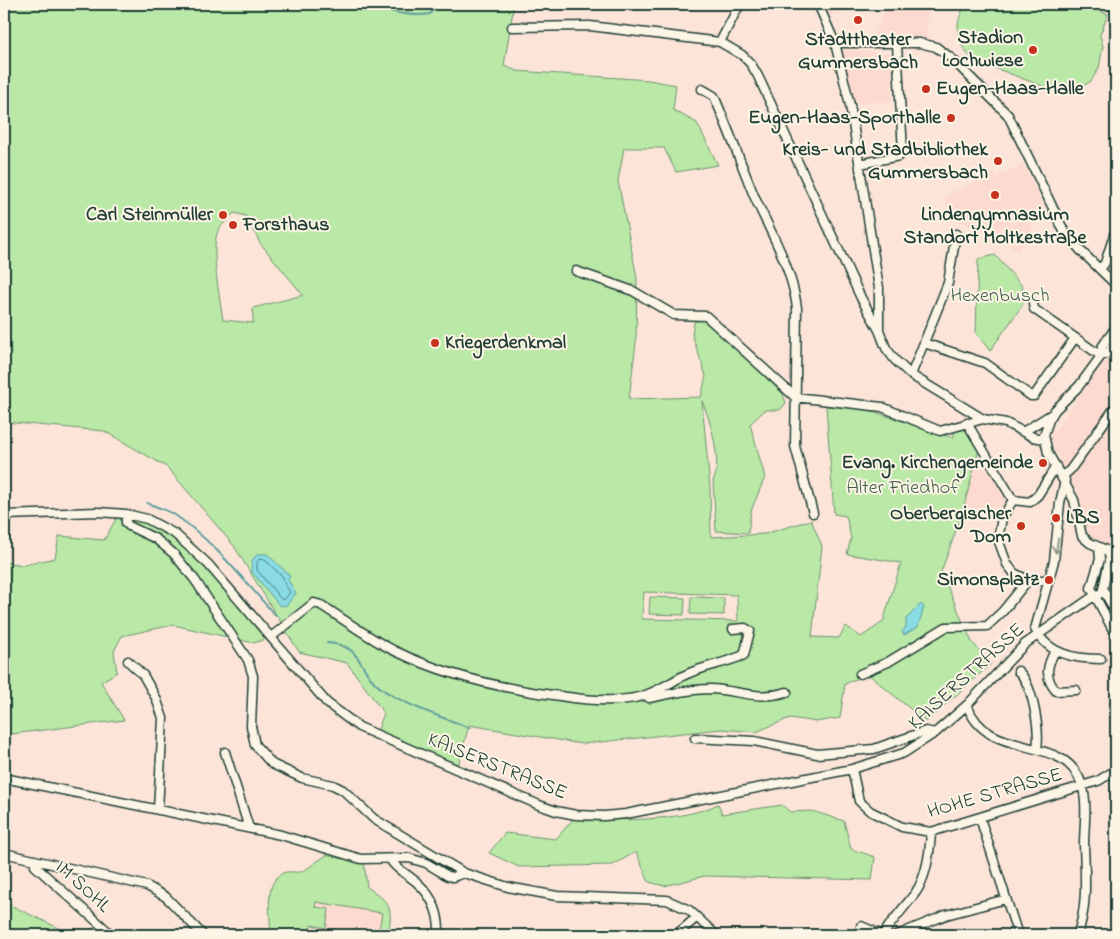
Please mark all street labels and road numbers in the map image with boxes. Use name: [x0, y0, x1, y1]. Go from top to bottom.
street label: KAISERSTRASSE: [902, 617, 1032, 737]
street label: KAISERSTRASSE: [423, 726, 571, 808]
street label: HOHE STRASSE: [924, 761, 1066, 827]
street label: IM SOHL: [47, 854, 117, 921]

